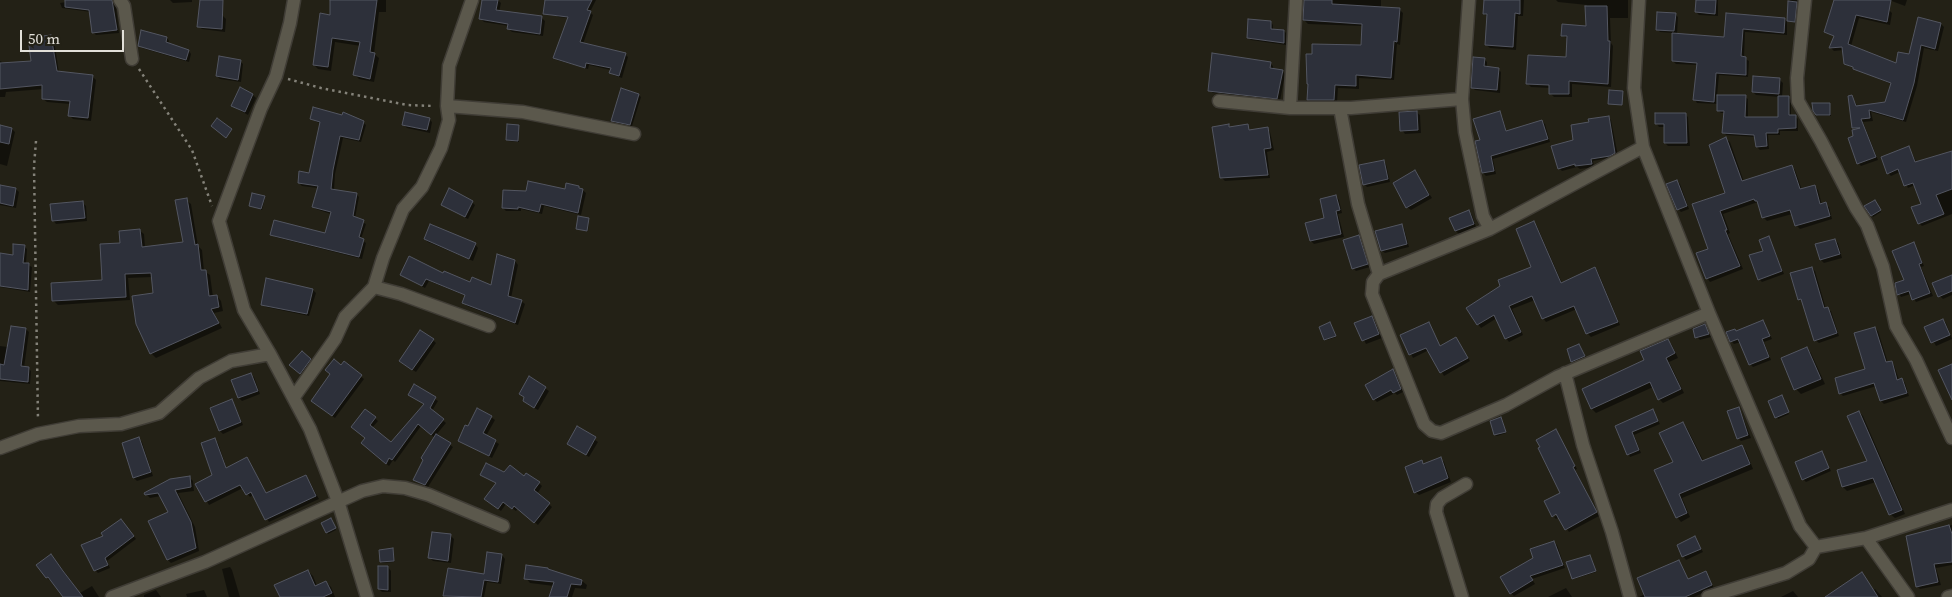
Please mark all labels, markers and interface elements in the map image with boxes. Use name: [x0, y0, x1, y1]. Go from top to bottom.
scale bar: [22, 20, 126, 52]
text: 50 m: [28, 28, 60, 49]

